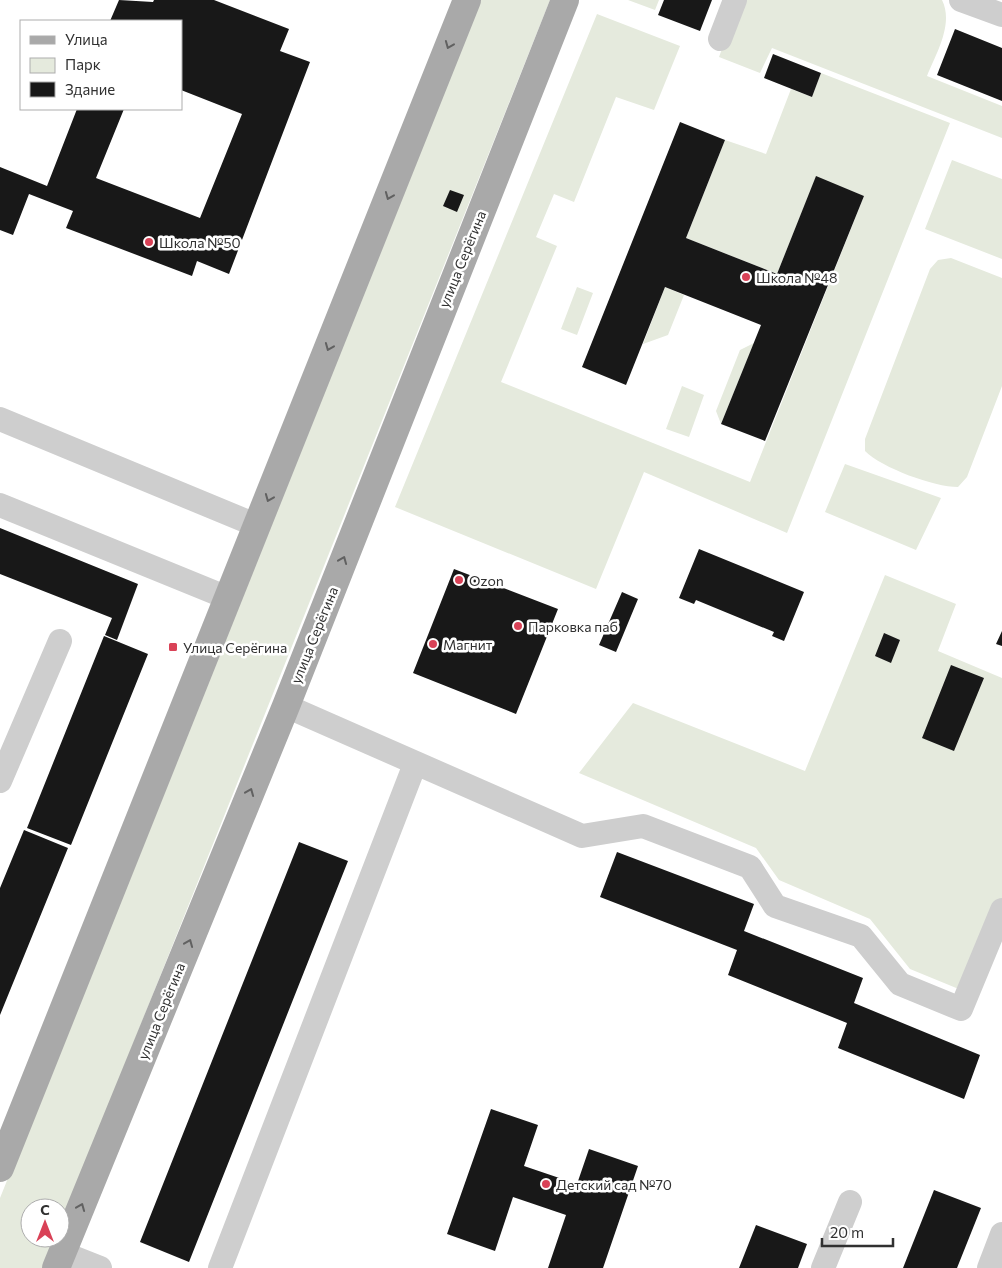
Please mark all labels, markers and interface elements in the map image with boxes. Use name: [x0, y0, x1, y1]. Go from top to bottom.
legend: [20, 20, 182, 110]
text: Улица: [65, 30, 107, 48]
one-way arrow: [445, 40, 455, 49]
text: Парк: [65, 55, 101, 73]
text: Здание: [65, 80, 115, 98]
one-way arrow: [384, 191, 395, 200]
street label: улица Серёгина: [435, 208, 489, 310]
place label: Школа №50: [159, 234, 241, 251]
marker: Школа №50: [143, 236, 155, 248]
place label: Школа №48: [756, 269, 837, 286]
marker: Школа №48: [740, 271, 752, 283]
one-way arrow: [324, 342, 335, 351]
one-way arrow: [264, 493, 275, 502]
one-way arrow: [337, 556, 348, 565]
place label: Ozon: [469, 572, 504, 589]
marker: Ozon: [453, 574, 465, 586]
street label: улица Серёгина: [287, 584, 341, 686]
place label: Парковка паб: [528, 618, 618, 635]
marker: Парковка паб: [512, 620, 524, 632]
place label: Магнит: [443, 636, 493, 653]
marker: Магнит: [427, 638, 439, 650]
place label: Улица Серёгина: [183, 639, 287, 656]
marker: Улица Серёгина: [167, 641, 179, 653]
one-way arrow: [244, 788, 255, 797]
one-way arrow: [183, 939, 193, 948]
street label: улица Серёгина: [134, 960, 188, 1062]
place label: Детский сад №70: [556, 1176, 672, 1193]
marker: Детский сад №70: [540, 1178, 552, 1190]
north arrow: [20, 1198, 70, 1248]
text: С: [40, 1201, 50, 1218]
one-way arrow: [75, 1203, 85, 1211]
scale bar: [822, 1216, 893, 1248]
text: 20 m: [830, 1223, 864, 1241]

